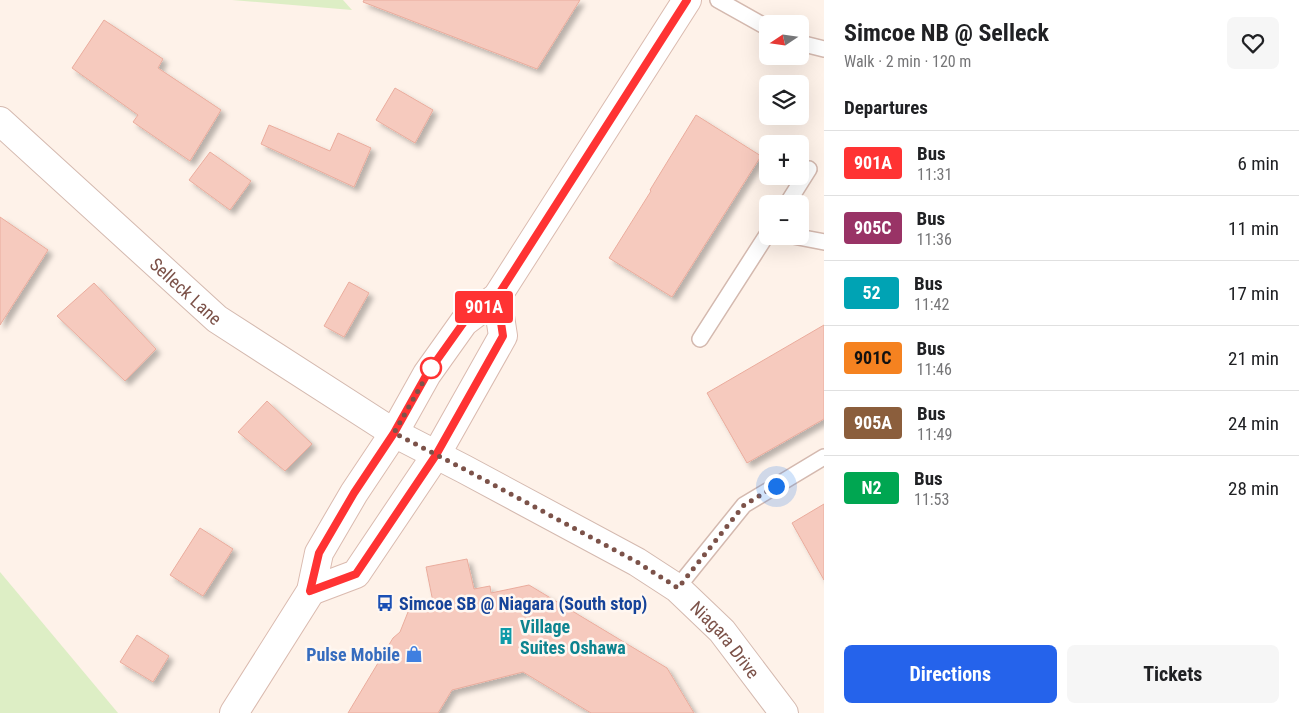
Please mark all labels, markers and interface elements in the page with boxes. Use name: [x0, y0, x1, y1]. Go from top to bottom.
north arrow: [759, 15, 809, 65]
map controls: [759, 15, 809, 245]
button: heart: [1227, 17, 1279, 69]
text: Simcoe NB @ Selleck: [844, 19, 1049, 47]
text: Walk · 2 min · 120 m: [844, 52, 971, 71]
button: layers: [759, 75, 809, 125]
text: Departures: [844, 96, 928, 119]
button: +: [759, 135, 809, 185]
text: Bus: [917, 142, 946, 165]
text: 901A: [854, 152, 892, 173]
text: 6 min: [1237, 152, 1279, 175]
text: 11:31: [917, 165, 952, 184]
button: −: [759, 195, 809, 245]
text: Bus: [917, 207, 945, 230]
text: 905C: [854, 217, 892, 238]
text: 11 min: [1228, 217, 1279, 240]
text: 11:36: [917, 230, 952, 249]
street label: Selleck Lane: [146, 253, 226, 329]
text: Bus: [914, 272, 943, 295]
text: 52: [862, 282, 881, 303]
text: 17 min: [1228, 282, 1279, 305]
line badge: 901A: [449, 291, 519, 323]
text: 11:42: [914, 295, 949, 314]
text: 901A: [465, 296, 503, 317]
text: Bus: [917, 337, 945, 360]
text: 901C: [854, 347, 892, 368]
text: 21 min: [1228, 347, 1279, 370]
unlabelled marker: [420, 357, 442, 379]
text: 11:46: [917, 360, 952, 379]
text: Bus: [917, 402, 946, 425]
text: 905A: [854, 412, 892, 433]
text: 24 min: [1228, 412, 1279, 435]
text: 11:49: [917, 425, 952, 444]
text: Bus: [914, 467, 943, 490]
your location: [764, 474, 789, 499]
text: N2: [861, 477, 882, 498]
text: 28 min: [1228, 477, 1279, 500]
text: 11:53: [914, 490, 949, 509]
bus stop icon: Simcoe SB @ Niagara (South stop): [375, 593, 395, 613]
place label: Simcoe SB @ Niagara (South stop): [399, 593, 647, 615]
street label: Niagara Drive: [687, 596, 764, 682]
place label: Village Suites Oshawa: [520, 616, 626, 658]
building icon: Village Suites Oshawa: [496, 626, 516, 646]
place label: Pulse Mobile: [306, 644, 400, 665]
shop icon: Pulse Mobile: [404, 644, 424, 664]
button: Directions: [844, 645, 1057, 703]
button: Tickets: [1067, 645, 1279, 703]

